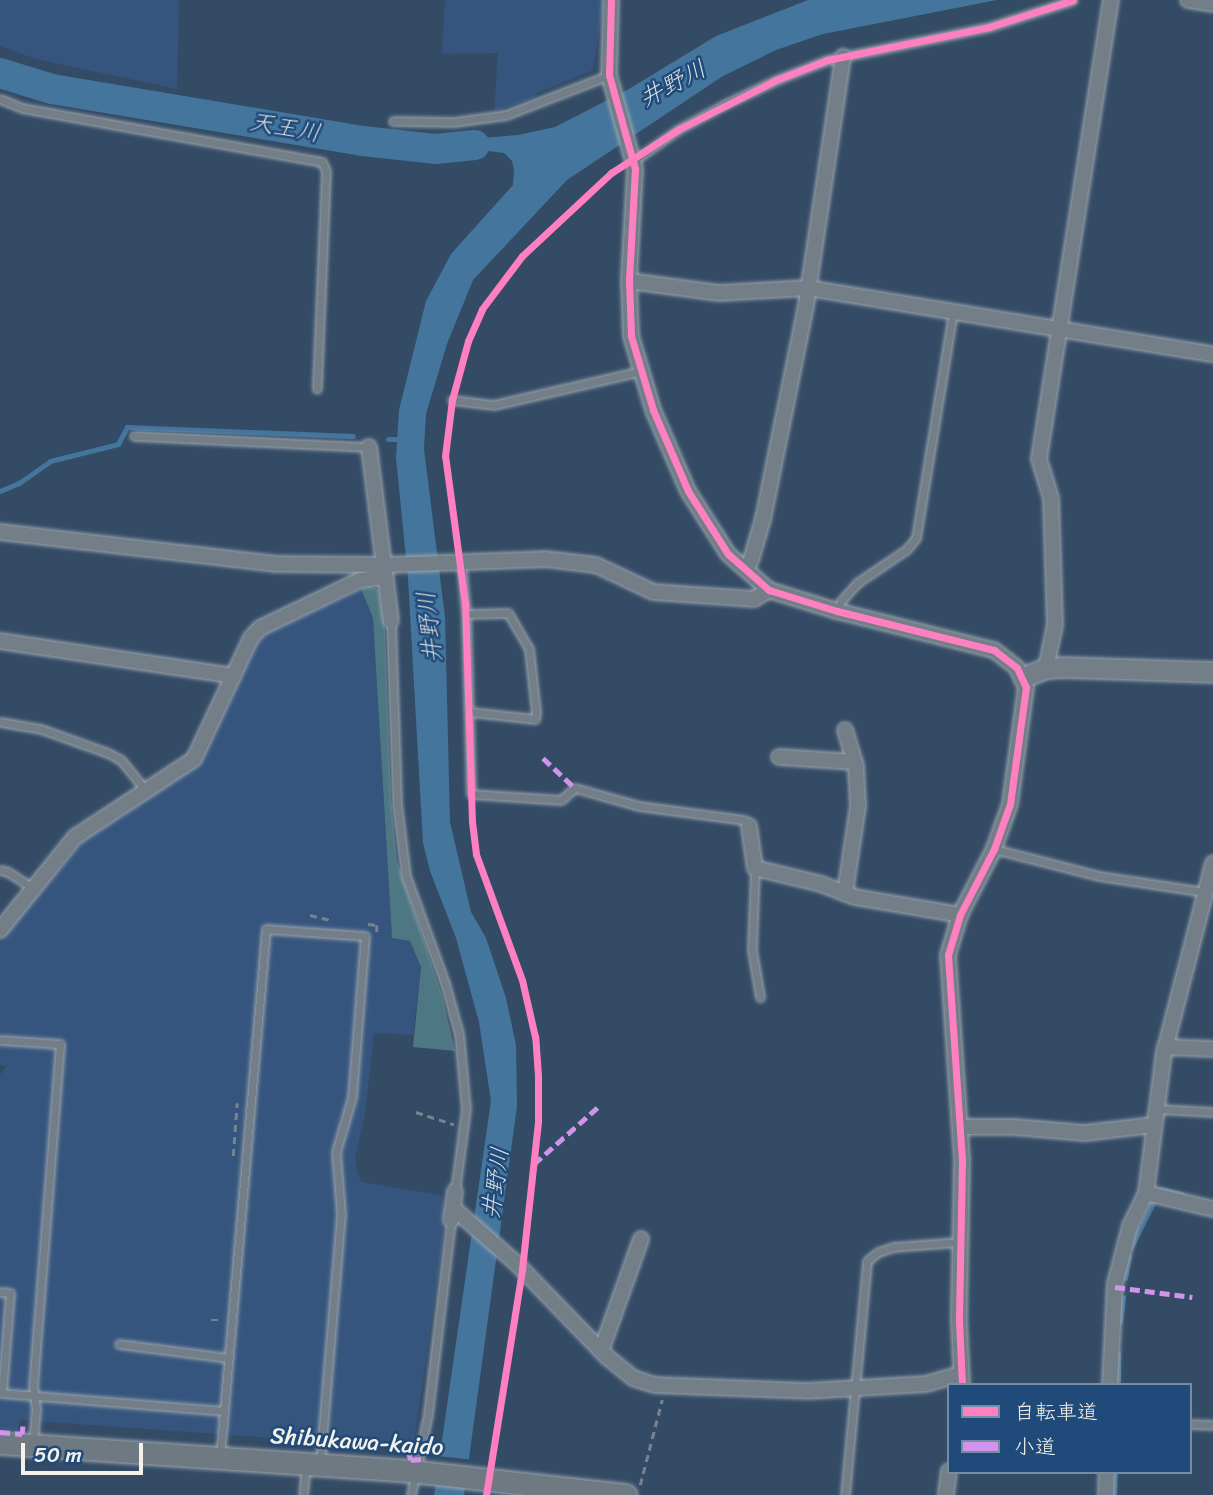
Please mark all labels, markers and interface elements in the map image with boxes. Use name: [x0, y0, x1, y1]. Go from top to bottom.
water label: 井野川: [634, 54, 712, 114]
water label: 天王川: [247, 108, 323, 148]
water label: 井野川: [412, 590, 448, 664]
water label: 井野川: [477, 1145, 515, 1221]
legend: [947, 1383, 1192, 1474]
text: 自転車道: [1014, 1393, 1098, 1431]
street label: Shibukawa-kaido: [270, 1422, 444, 1462]
scale bar: [24, 1428, 147, 1472]
text: 小道: [1014, 1428, 1056, 1466]
text: 50 m: [34, 1436, 82, 1474]

